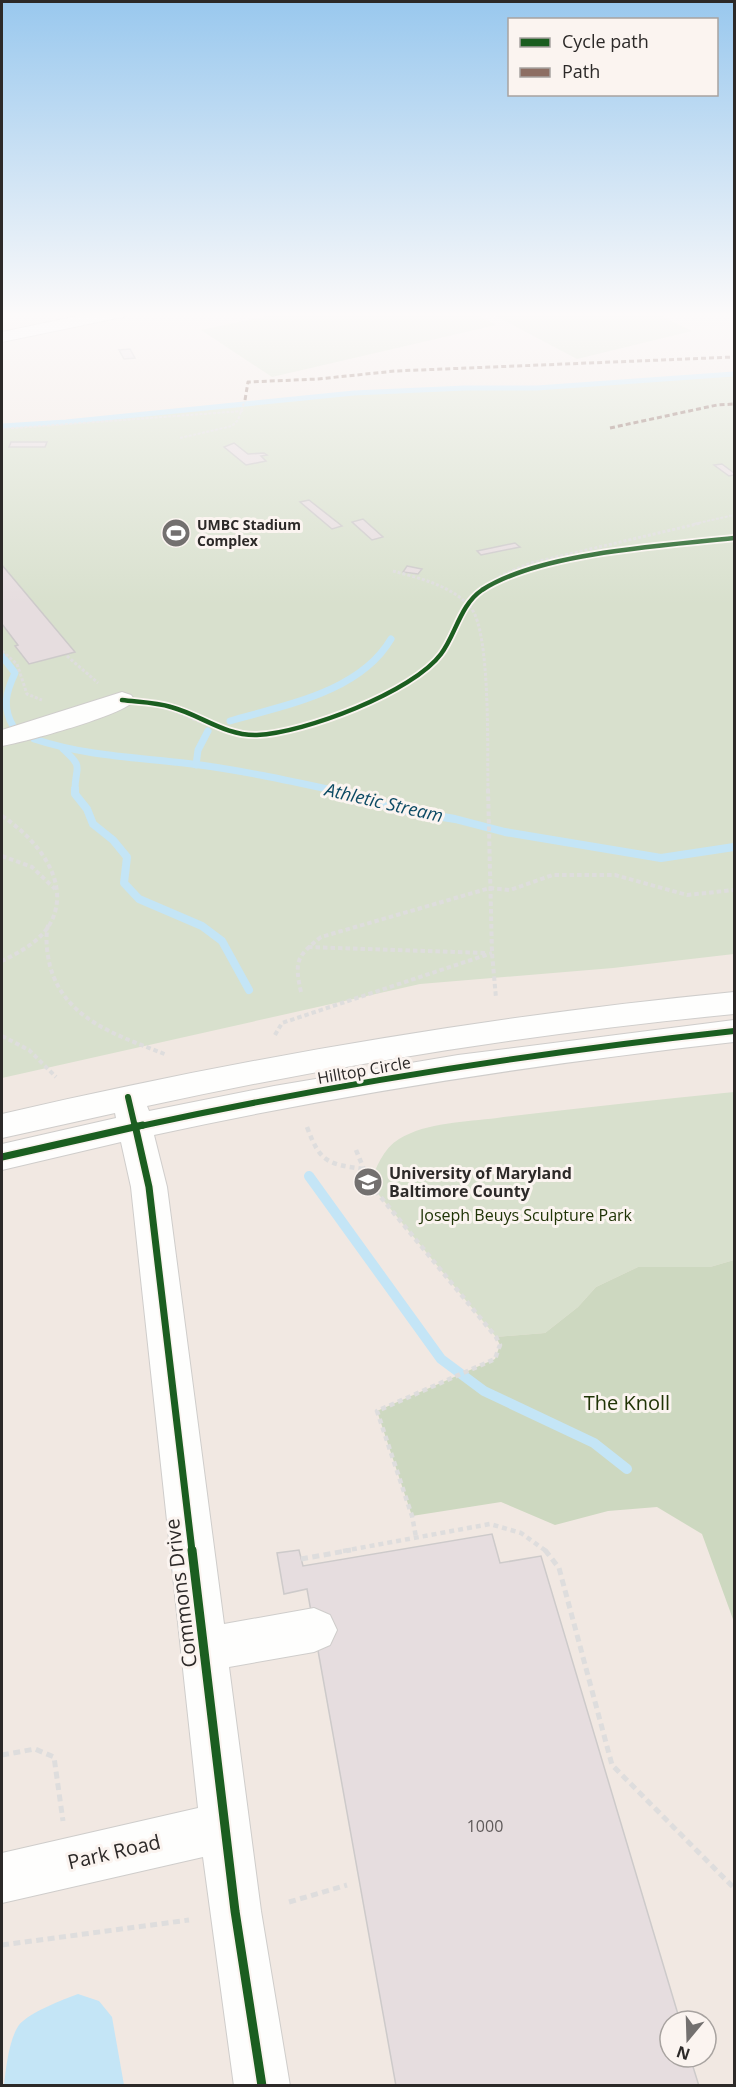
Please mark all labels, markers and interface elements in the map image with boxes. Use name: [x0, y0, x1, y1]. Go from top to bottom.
legend: [508, 18, 718, 96]
text: Cycle path: [562, 29, 649, 53]
text: Path: [562, 59, 600, 83]
place label: UMBC Stadium Complex: [197, 515, 301, 550]
sports icon: UMBC Stadium Complex: [160, 517, 192, 549]
water label: Athletic Stream: [321, 776, 445, 827]
street label: Hilltop Circle: [316, 1051, 412, 1089]
place label: University of Maryland Baltimore County: [389, 1162, 572, 1202]
school or university icon: University of Maryland Baltimore County: [352, 1166, 384, 1198]
park label: Joseph Beuys Sculpture Park: [418, 1204, 633, 1226]
park label: The Knoll: [584, 1389, 670, 1416]
street label: Commons Drive: [158, 1517, 203, 1669]
house number: 1000: [467, 1815, 503, 1837]
street label: Park Road: [65, 1828, 163, 1875]
north arrow: [658, 2009, 718, 2069]
text: N: [673, 2041, 693, 2066]

